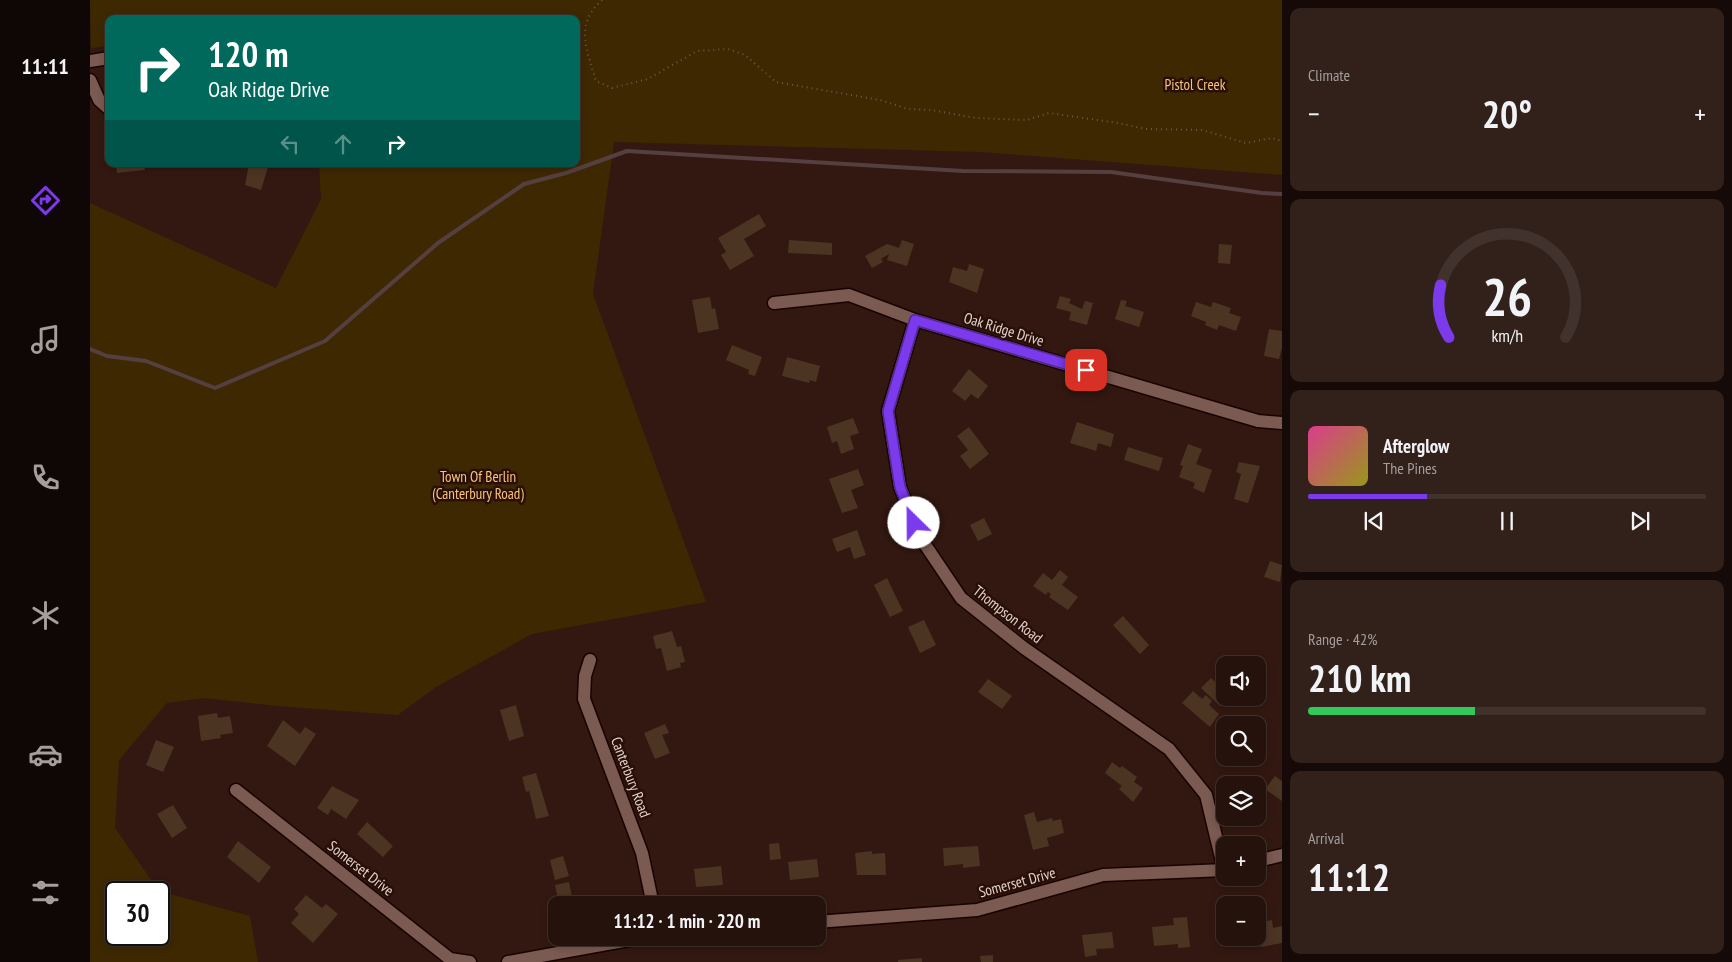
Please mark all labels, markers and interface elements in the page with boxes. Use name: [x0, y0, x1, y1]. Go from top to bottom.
text: 120 m: [208, 31, 289, 77]
icon: right: [125, 35, 190, 100]
text: 11:11: [21, 52, 69, 80]
text: Climate: [1308, 65, 1350, 85]
text: Oak Ridge Drive: [208, 75, 330, 103]
park label: Pistol Creek: [1164, 75, 1226, 94]
text: 20°: [1482, 89, 1532, 138]
text: −: [1308, 95, 1320, 132]
text: +: [1694, 95, 1706, 132]
icon: left: [276, 130, 304, 158]
icon: ahead: [329, 130, 357, 158]
icon: right: [382, 130, 410, 158]
icon: directions: [28, 183, 63, 218]
text: 26: [1482, 263, 1532, 330]
street label: Oak Ridge Drive: [962, 308, 1046, 350]
icon: music: [28, 322, 63, 357]
text: km/h: [1491, 324, 1523, 347]
pin: [1065, 349, 1107, 391]
icon: arrive: [1072, 356, 1100, 384]
text: Afterglow: [1383, 434, 1449, 458]
text: The Pines: [1383, 458, 1437, 478]
icon: phone: [28, 460, 63, 495]
park label: Town Of Berlin (Canterbury Road): [432, 467, 524, 503]
position arrow: [887, 496, 939, 548]
icon: previous: [1360, 507, 1388, 535]
icon: pause: [1493, 507, 1521, 535]
icon: next: [1626, 507, 1654, 535]
street label: Thompson Road: [969, 581, 1047, 647]
icon: climate: [28, 598, 63, 633]
text: Range · 42%: [1308, 629, 1377, 649]
text: 210 km: [1308, 653, 1411, 702]
map controls: [1216, 656, 1266, 946]
button: sound: [1216, 656, 1266, 706]
button: search: [1216, 716, 1266, 766]
street label: Canterbury Road: [607, 734, 655, 820]
icon: car: [28, 737, 63, 772]
button: layers: [1216, 776, 1266, 826]
text: Arrival: [1308, 828, 1344, 848]
street label: Somerset Drive: [324, 836, 398, 900]
button: +: [1216, 836, 1266, 886]
text: 11:12: [1308, 852, 1390, 901]
street label: Somerset Drive: [976, 863, 1058, 901]
icon: filters: [28, 875, 63, 910]
speed limit sign: 30: [105, 881, 170, 946]
button: −: [1216, 896, 1266, 946]
text: 11:12 · 1 min · 220 m: [614, 909, 760, 933]

